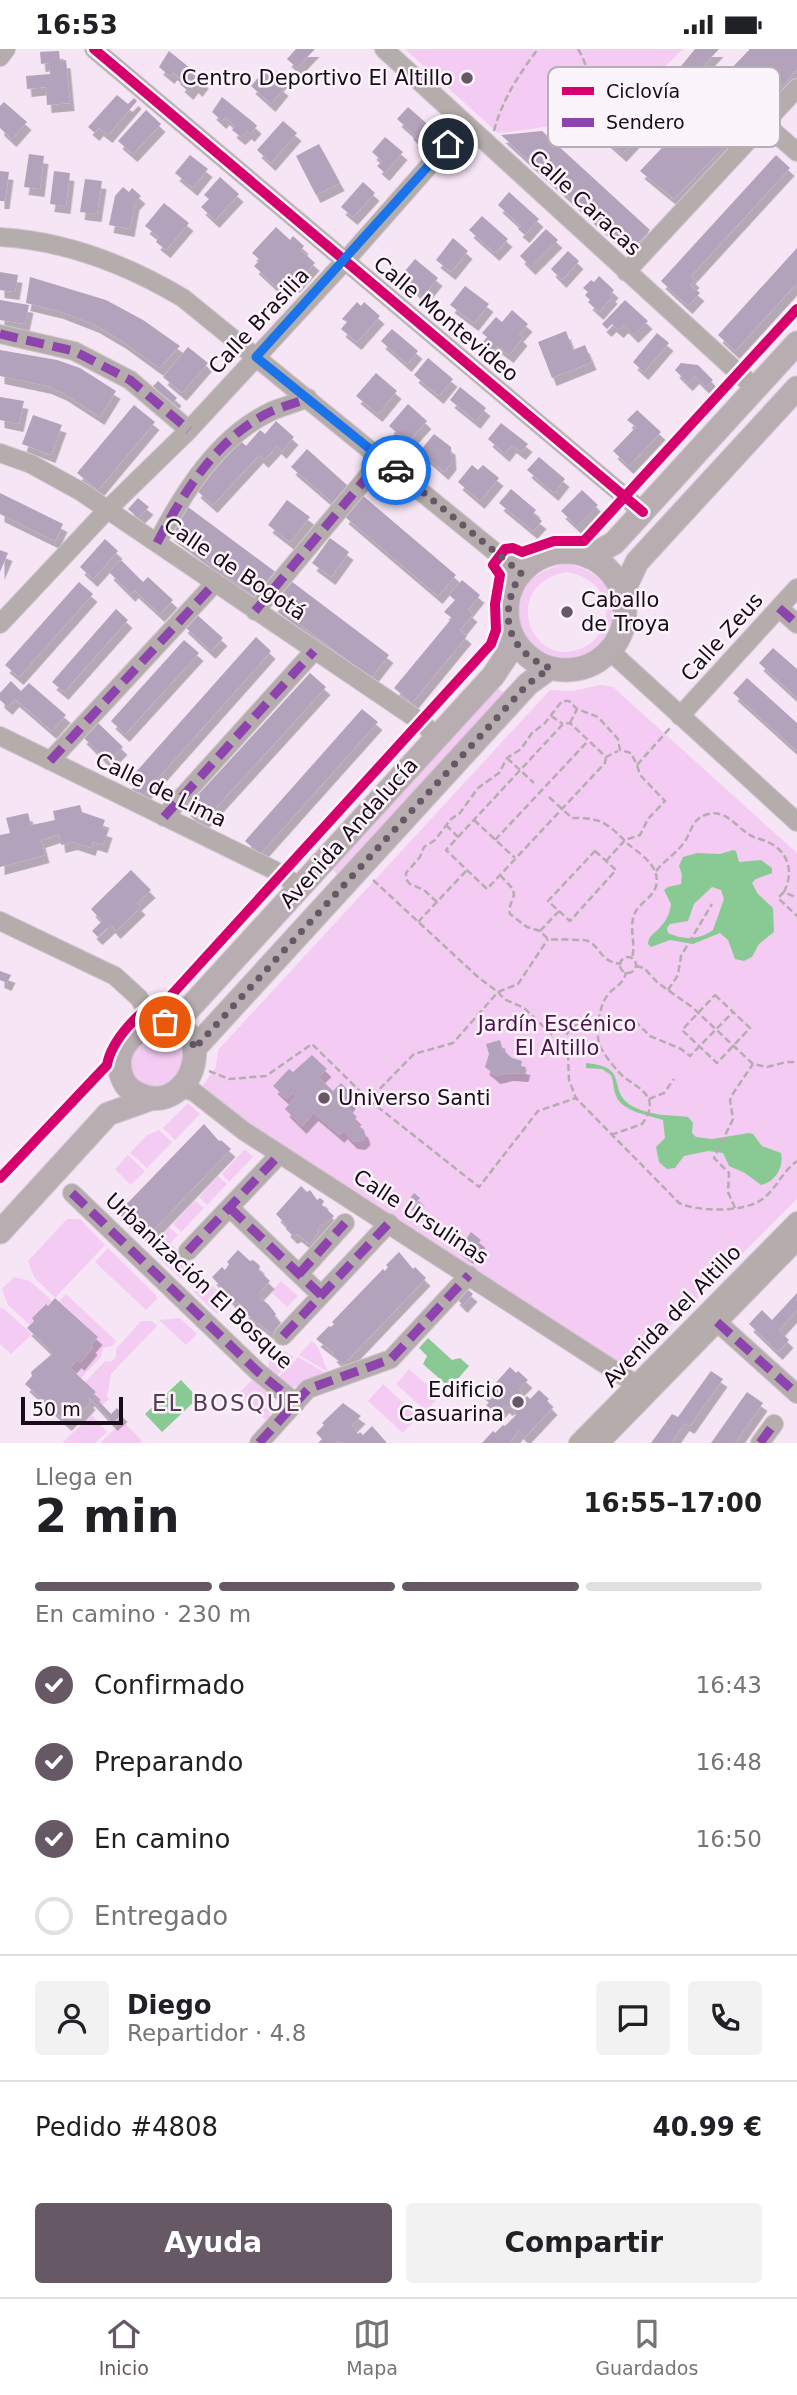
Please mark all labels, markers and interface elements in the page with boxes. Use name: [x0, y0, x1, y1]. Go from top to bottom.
text: 16:53: [35, 10, 118, 40]
place label: Centro Deportivo El Altillo: [182, 66, 453, 90]
legend: [548, 67, 780, 147]
marker: Centro Deportivo El Altillo: [459, 70, 475, 86]
text: Ciclovía: [606, 80, 680, 102]
text: Sendero: [606, 111, 685, 133]
pin: [418, 114, 478, 174]
icon: home: [429, 125, 467, 163]
street label: Calle Caracas: [524, 145, 646, 261]
street label: Calle Montevideo: [369, 251, 523, 387]
street label: Calle Brasilia: [204, 263, 314, 379]
courier: [361, 435, 431, 505]
icon: car: [377, 451, 415, 489]
street label: Calle de Bogotá: [159, 513, 311, 625]
place label: Caballo de Troya: [581, 588, 670, 636]
street label: Calle Zeus: [676, 588, 768, 686]
marker: Caballo de Troya: [559, 604, 575, 620]
street label: Calle de Lima: [92, 748, 230, 832]
street label: Avenida Andalucía: [275, 753, 423, 913]
pin: [135, 992, 195, 1052]
icon: bag: [146, 1003, 184, 1041]
park label: Jardín Escénico El Altillo: [476, 1012, 636, 1060]
place label: Universo Santi: [338, 1086, 491, 1110]
marker: Universo Santi: [316, 1090, 332, 1106]
street label: Calle Ursulinas: [349, 1164, 493, 1270]
street label: Urbanización El Bosque: [100, 1188, 298, 1374]
street label: Avenida del Altillo: [598, 1240, 746, 1392]
place label: Edificio Casuarina: [399, 1378, 504, 1426]
district label: EL BOSQUE: [152, 1390, 302, 1416]
scale bar: [21, 1394, 122, 1426]
marker: Edificio Casuarina: [510, 1394, 526, 1410]
text: 50 m: [32, 1398, 81, 1420]
text: Llega en: [35, 1464, 133, 1490]
text: 16:55–17:00: [583, 1488, 762, 1518]
text: 2 min: [35, 1489, 179, 1543]
text: En camino · 230 m: [35, 1601, 251, 1627]
icon: check: [35, 1666, 73, 1704]
text: Confirmado: [94, 1670, 245, 1700]
text: 16:43: [696, 1672, 762, 1698]
icon: check: [35, 1743, 73, 1781]
text: Preparando: [94, 1747, 243, 1777]
text: 16:48: [696, 1749, 762, 1775]
icon: check: [35, 1820, 73, 1858]
text: En camino: [94, 1824, 230, 1854]
text: 16:50: [696, 1826, 762, 1852]
text: Entregado: [94, 1901, 228, 1931]
button: person: [35, 1981, 109, 2055]
button: chat: [596, 1981, 670, 2055]
button: phone: [688, 1981, 762, 2055]
text: Diego: [127, 1990, 212, 2020]
text: Repartidor · 4.8: [127, 2020, 306, 2046]
text: Pedido #4808: [35, 2112, 218, 2142]
text: 40.99 €: [653, 2112, 762, 2142]
button: Ayuda: [35, 2203, 392, 2283]
button: Compartir: [406, 2203, 762, 2283]
tab: Inicio: [99, 2315, 149, 2379]
tab: Mapa: [346, 2315, 398, 2379]
tab: Guardados: [595, 2315, 698, 2379]

